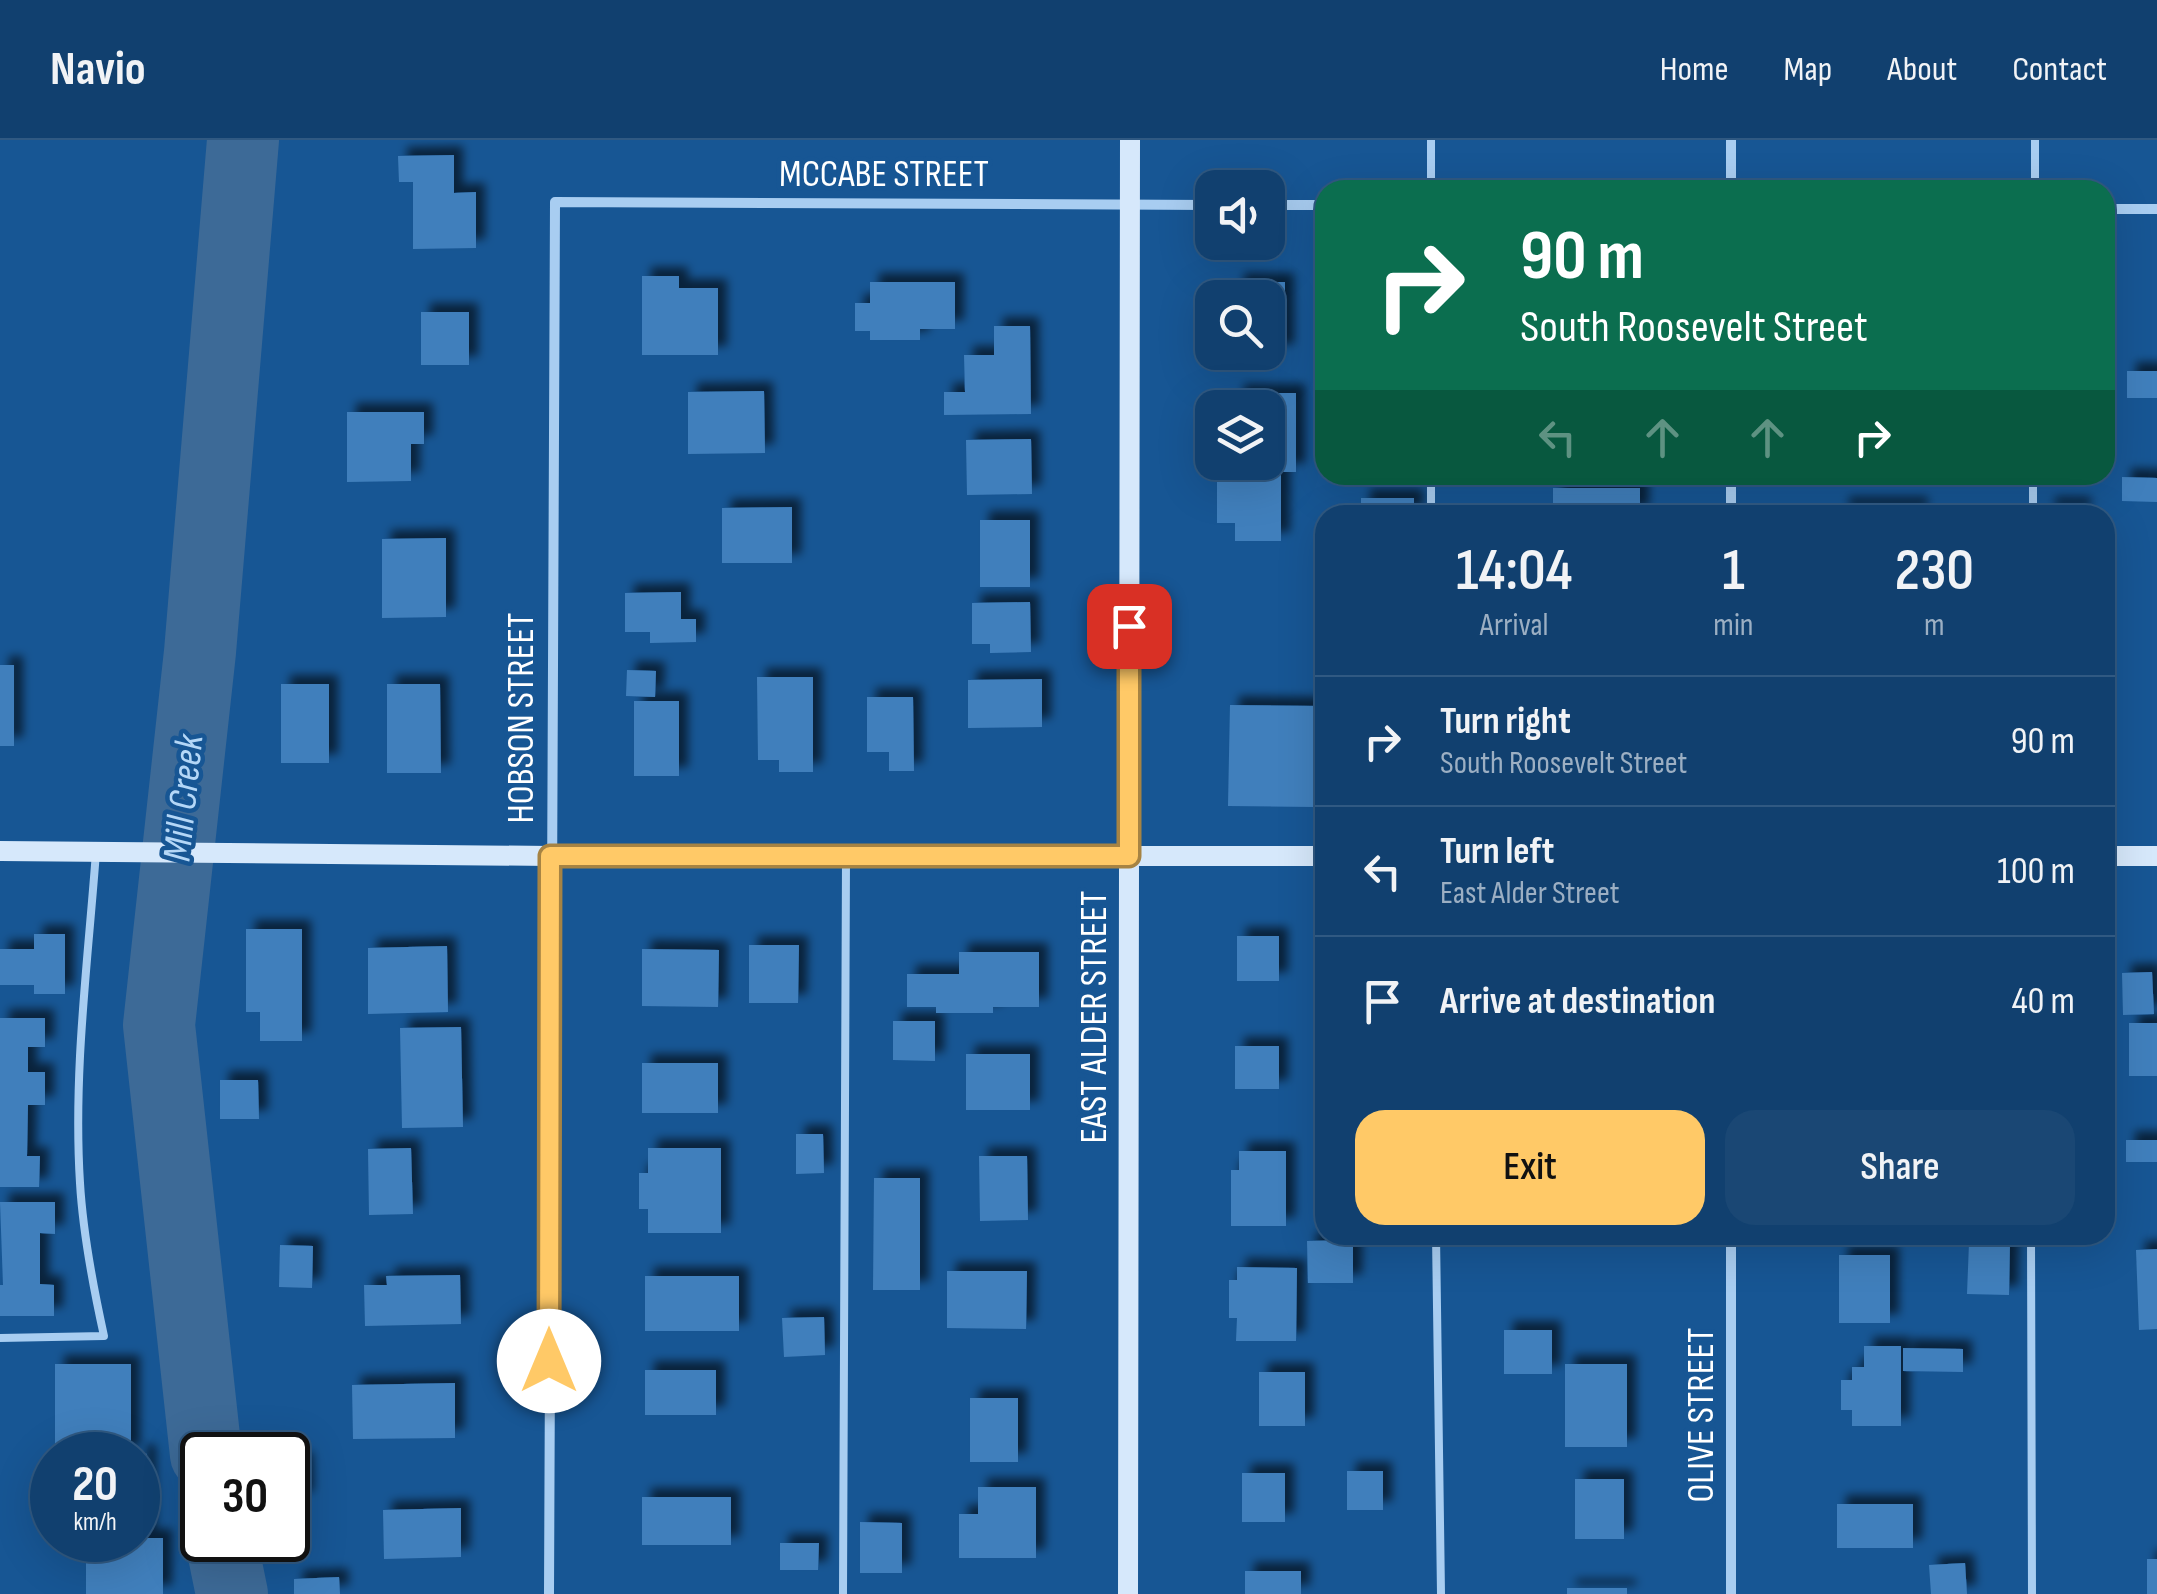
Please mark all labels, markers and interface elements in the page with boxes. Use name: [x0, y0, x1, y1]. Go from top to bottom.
text: Navio: [50, 41, 146, 98]
text: Home: [1660, 48, 1729, 91]
text: Map: [1784, 48, 1832, 91]
text: About: [1887, 48, 1957, 91]
text: Contact: [2012, 48, 2107, 91]
street label: MCCABE STREET: [779, 152, 989, 197]
map controls: [1195, 170, 1285, 480]
button: sound: [1195, 170, 1285, 260]
text: 90 m: [1520, 215, 1644, 299]
icon: right: [1355, 220, 1485, 350]
button: search: [1195, 280, 1285, 370]
text: South Roosevelt Street: [1520, 300, 1868, 355]
button: layers: [1195, 390, 1285, 480]
icon: left: [1530, 410, 1585, 465]
icon: ahead: [1635, 410, 1690, 465]
icon: ahead: [1740, 410, 1795, 465]
icon: right: [1845, 410, 1900, 465]
text: 14:04: [1456, 535, 1572, 607]
text: 1: [1722, 535, 1745, 607]
text: 230: [1894, 535, 1974, 607]
pin: [1087, 584, 1172, 669]
icon: arrive: [1102, 599, 1157, 654]
text: Arrival: [1480, 606, 1549, 645]
text: min: [1713, 606, 1754, 645]
text: m: [1924, 606, 1945, 645]
street label: HOBSON STREET: [499, 612, 544, 824]
text: Turn right: [1440, 699, 1571, 744]
icon: right: [1355, 714, 1410, 769]
text: 90 m: [2011, 719, 2075, 764]
water label: Mill Creek: [153, 731, 215, 864]
text: South Roosevelt Street: [1440, 744, 1687, 783]
text: Turn left: [1440, 829, 1554, 874]
icon: left: [1355, 844, 1410, 899]
text: 100 m: [1997, 849, 2075, 894]
text: East Alder Street: [1440, 874, 1619, 913]
street label: EAST ALDER STREET: [1072, 890, 1117, 1144]
icon: arrive: [1355, 974, 1410, 1029]
text: Arrive at destination: [1440, 979, 1715, 1024]
text: 40 m: [2012, 979, 2075, 1024]
button: Exit: [1355, 1110, 1705, 1225]
button: Share: [1725, 1110, 2075, 1225]
position arrow: [497, 1309, 601, 1413]
street label: OLIVE STREET: [1679, 1328, 1724, 1503]
speed limit sign: 30: [180, 1432, 310, 1562]
text: 20: [72, 1455, 118, 1515]
text: km/h: [73, 1507, 117, 1538]

